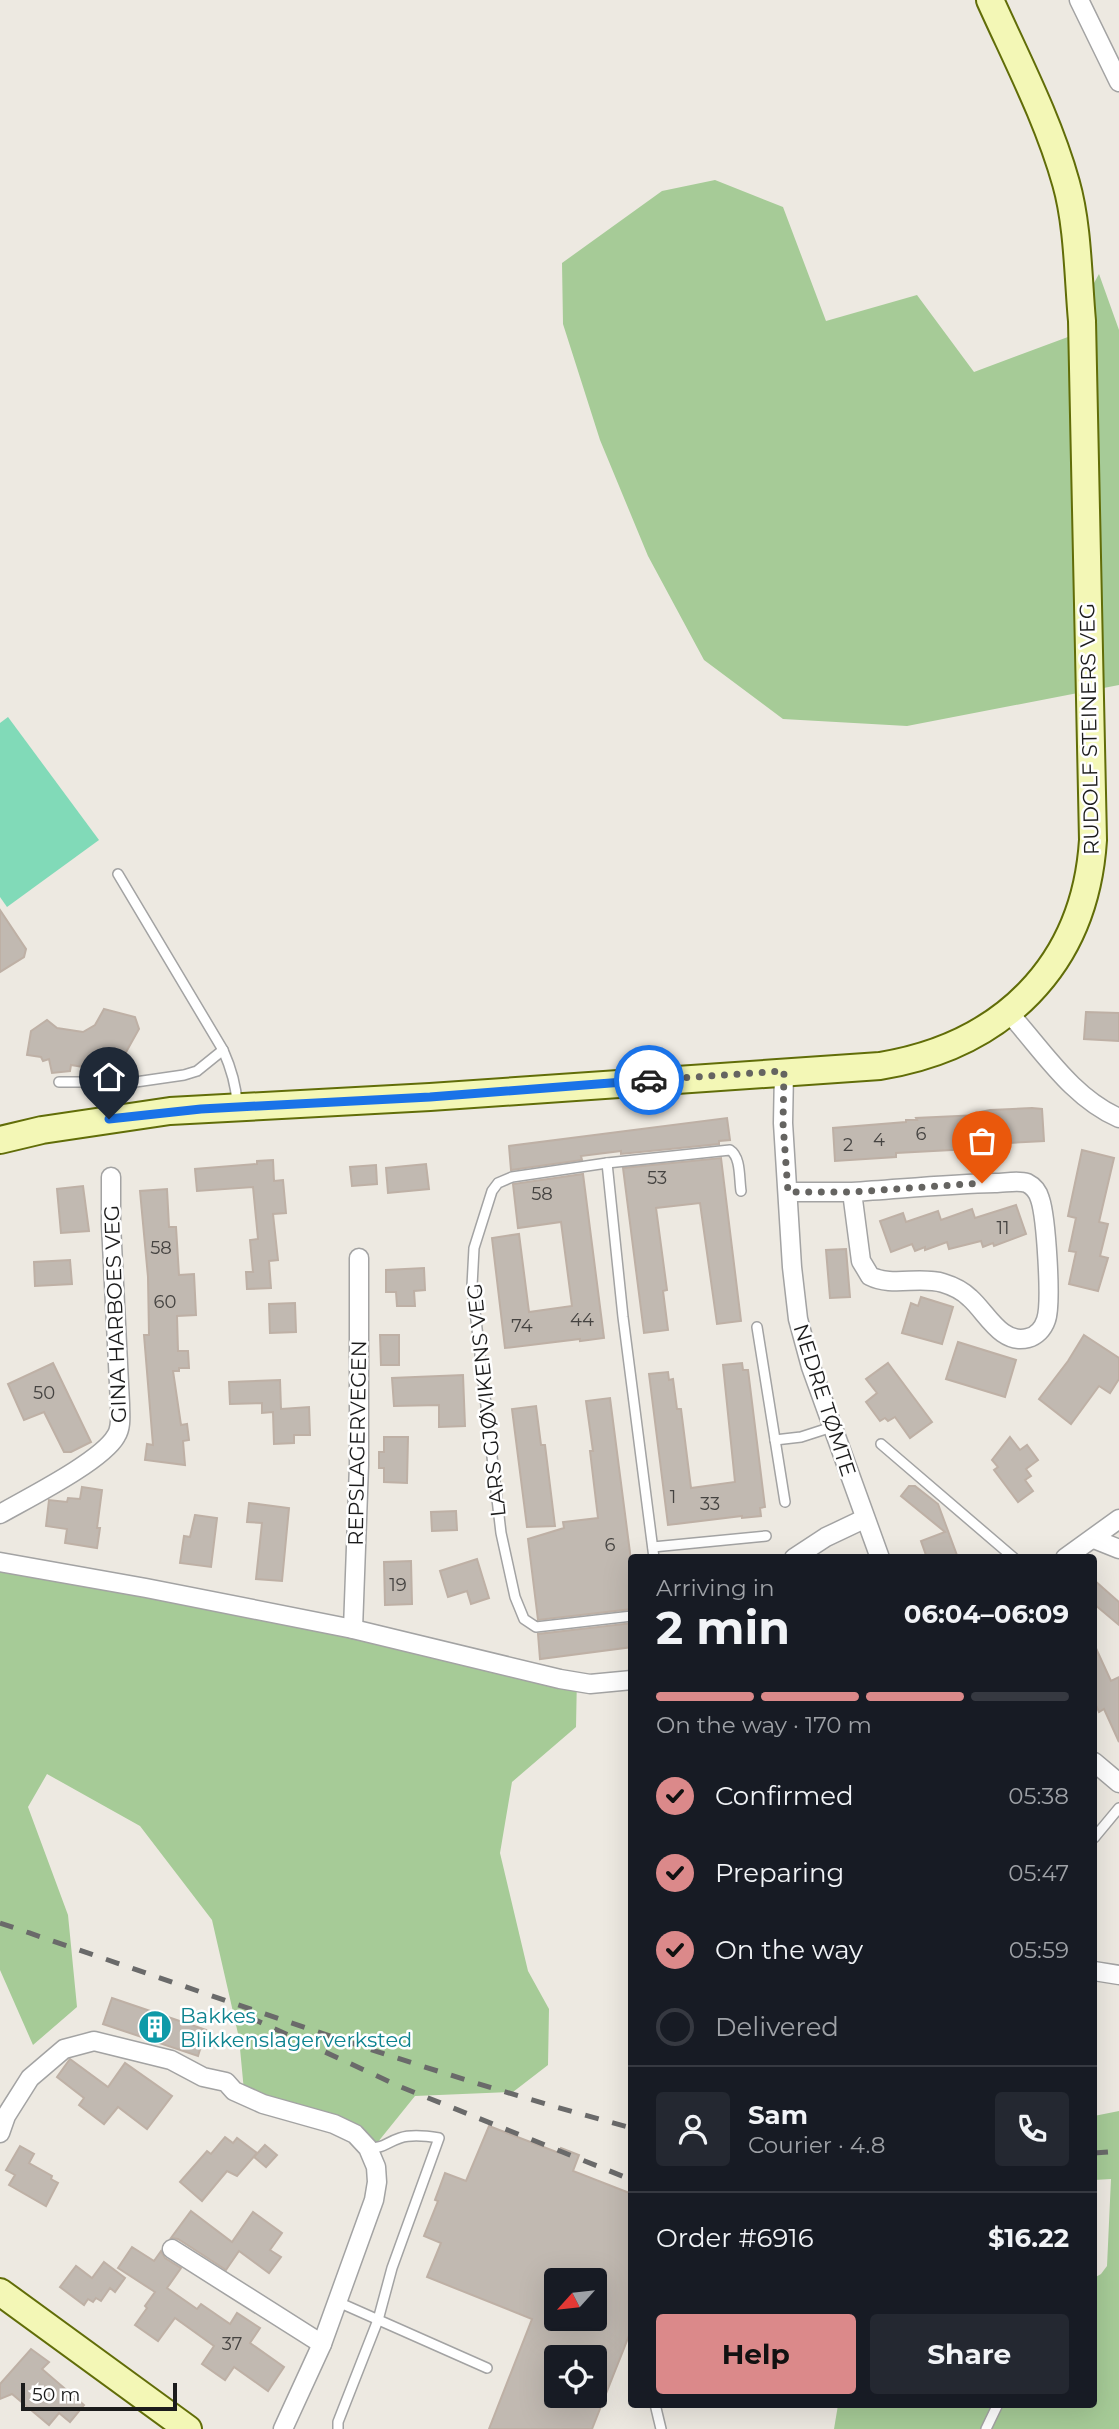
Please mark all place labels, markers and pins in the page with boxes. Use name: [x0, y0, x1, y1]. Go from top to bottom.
pin: [79, 1047, 139, 1119]
pin: [952, 1111, 1012, 1183]
place label: Bakkes Blikkenslagerverksted: [180, 2003, 412, 2052]
building icon: Bakkes Blikkenslagerverksted: [136, 2008, 174, 2046]

